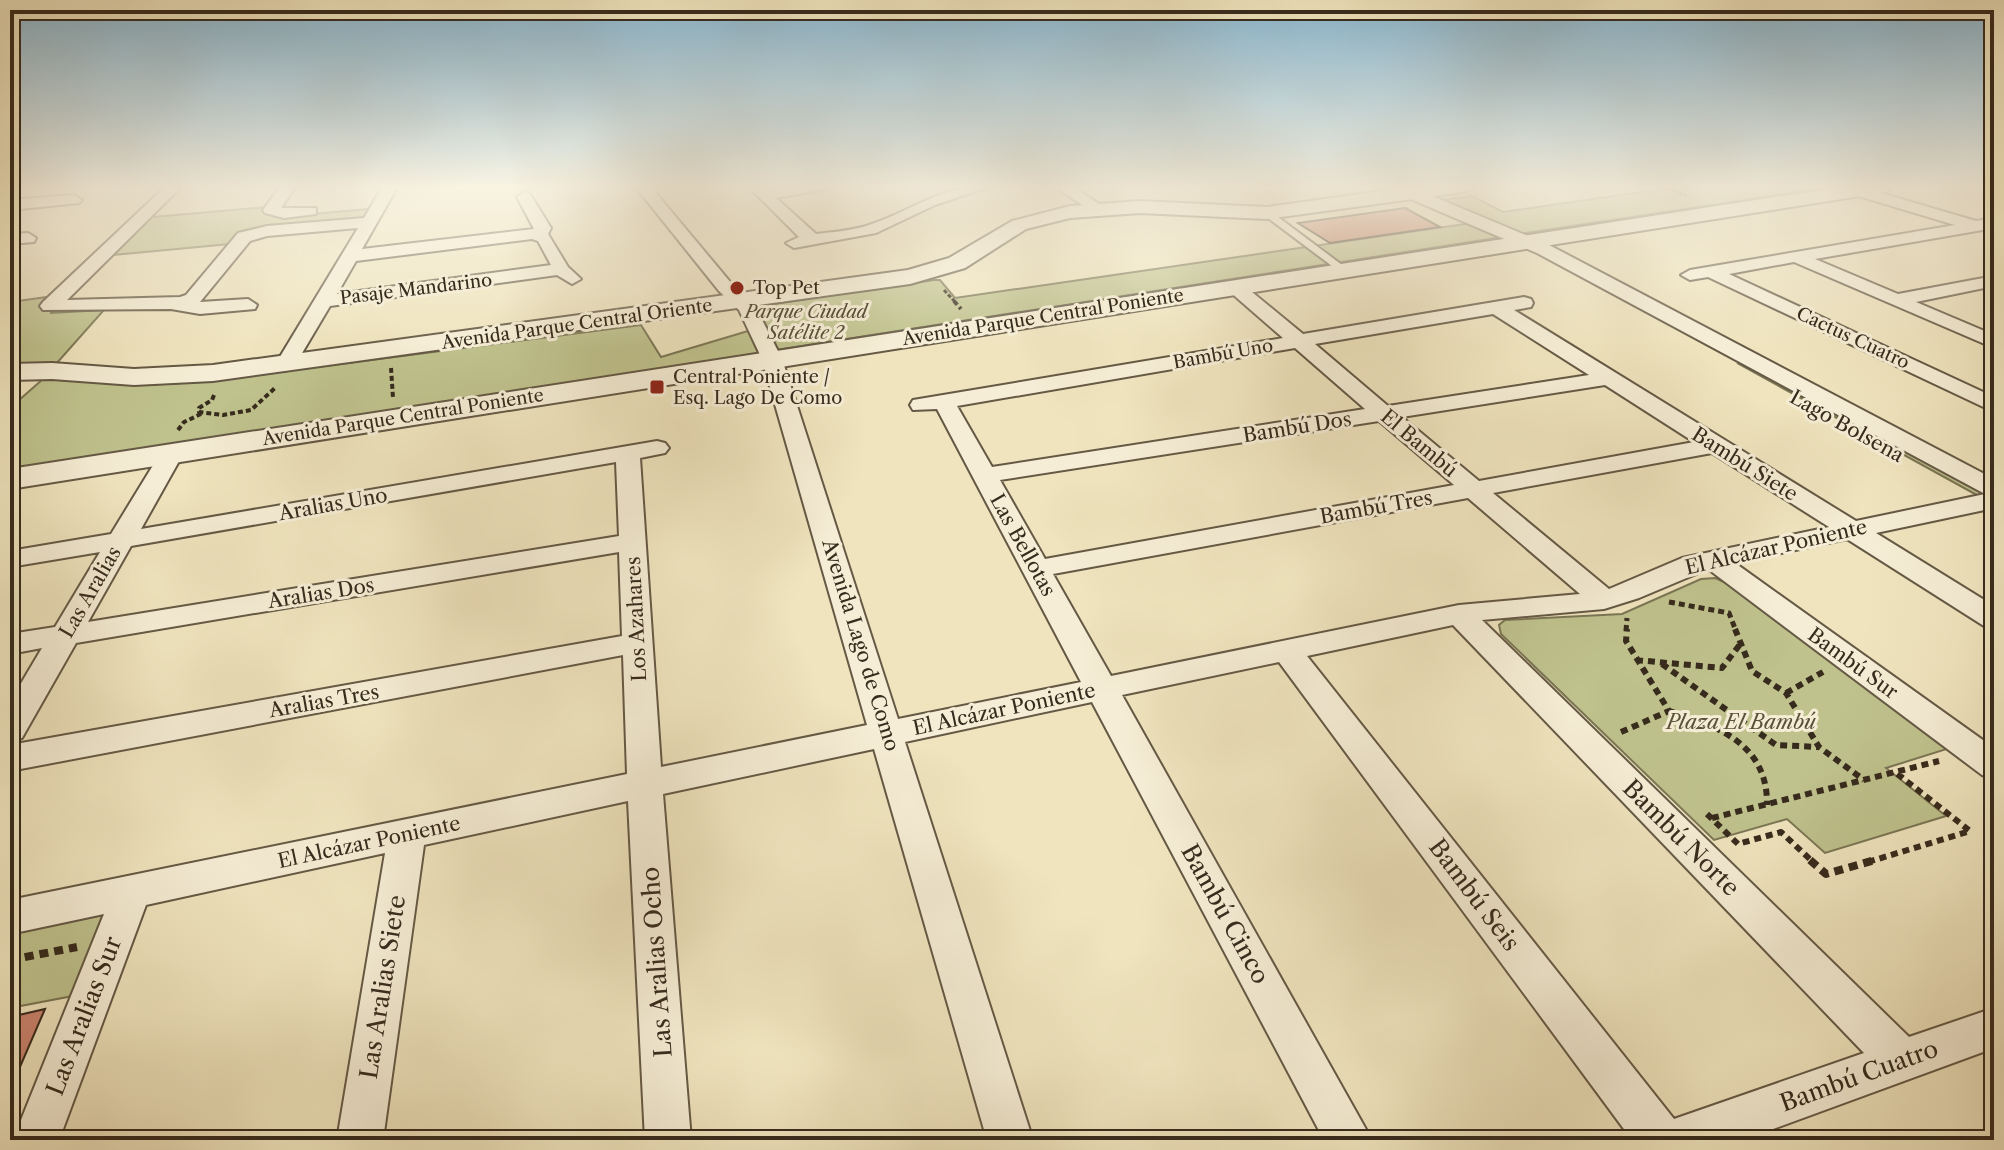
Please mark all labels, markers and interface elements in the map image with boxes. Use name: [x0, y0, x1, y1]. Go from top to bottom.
street label: Pasaje Mandarino: [339, 269, 493, 309]
place label: Top Pet: [753, 277, 820, 299]
marker: Top Pet: [728, 279, 746, 297]
street label: Avenida Parque Central Poniente: [900, 284, 1185, 350]
street label: Avenida Parque Central Oriente: [439, 294, 714, 354]
park label: Parque Ciudad Satélite 2: [743, 301, 870, 344]
street label: Cactus Cuatro: [1793, 302, 1913, 374]
street label: Bambú Uno: [1171, 334, 1275, 374]
place label: Central Poniente / Esq. Lago De Como: [673, 366, 842, 409]
marker: Central Poniente / Esq. Lago De Como: [648, 378, 666, 396]
street label: Avenida Parque Central Poniente: [260, 384, 545, 450]
street label: Lago Bolsena: [1786, 385, 1909, 467]
street label: El Bambú: [1376, 404, 1462, 482]
street label: Bambú Dos: [1241, 407, 1353, 447]
street label: Bambú Siete: [1688, 422, 1802, 506]
street label: Aralias Uno: [276, 483, 389, 526]
street label: Bambú Tres: [1318, 485, 1434, 529]
street label: Las Bellotas: [985, 490, 1061, 600]
street label: El Alcázar Poniente: [1683, 514, 1869, 580]
street label: Avenida Lago de Como: [817, 535, 905, 754]
street label: Las Aralias: [54, 542, 126, 642]
street label: Los Azahares: [621, 556, 651, 682]
street label: Aralias Dos: [265, 573, 376, 613]
street label: Bambú Sur: [1803, 622, 1903, 704]
street label: El Alcázar Poniente: [911, 678, 1097, 740]
street label: Aralias Tres: [266, 679, 381, 723]
park label: Plaza El Bambú: [1664, 710, 1816, 734]
street label: Bambú Norte: [1617, 773, 1746, 902]
street label: El Alcázar Poniente: [276, 811, 462, 873]
street label: Bambú Seis: [1423, 833, 1526, 956]
street label: Bambú Cinco: [1175, 839, 1276, 989]
street label: Las Aralias Ocho: [635, 866, 678, 1058]
street label: Las Aralias Siete: [354, 893, 411, 1081]
street label: Las Aralias Sur: [40, 932, 127, 1099]
street label: Bambú Cuatro: [1776, 1034, 1942, 1118]

